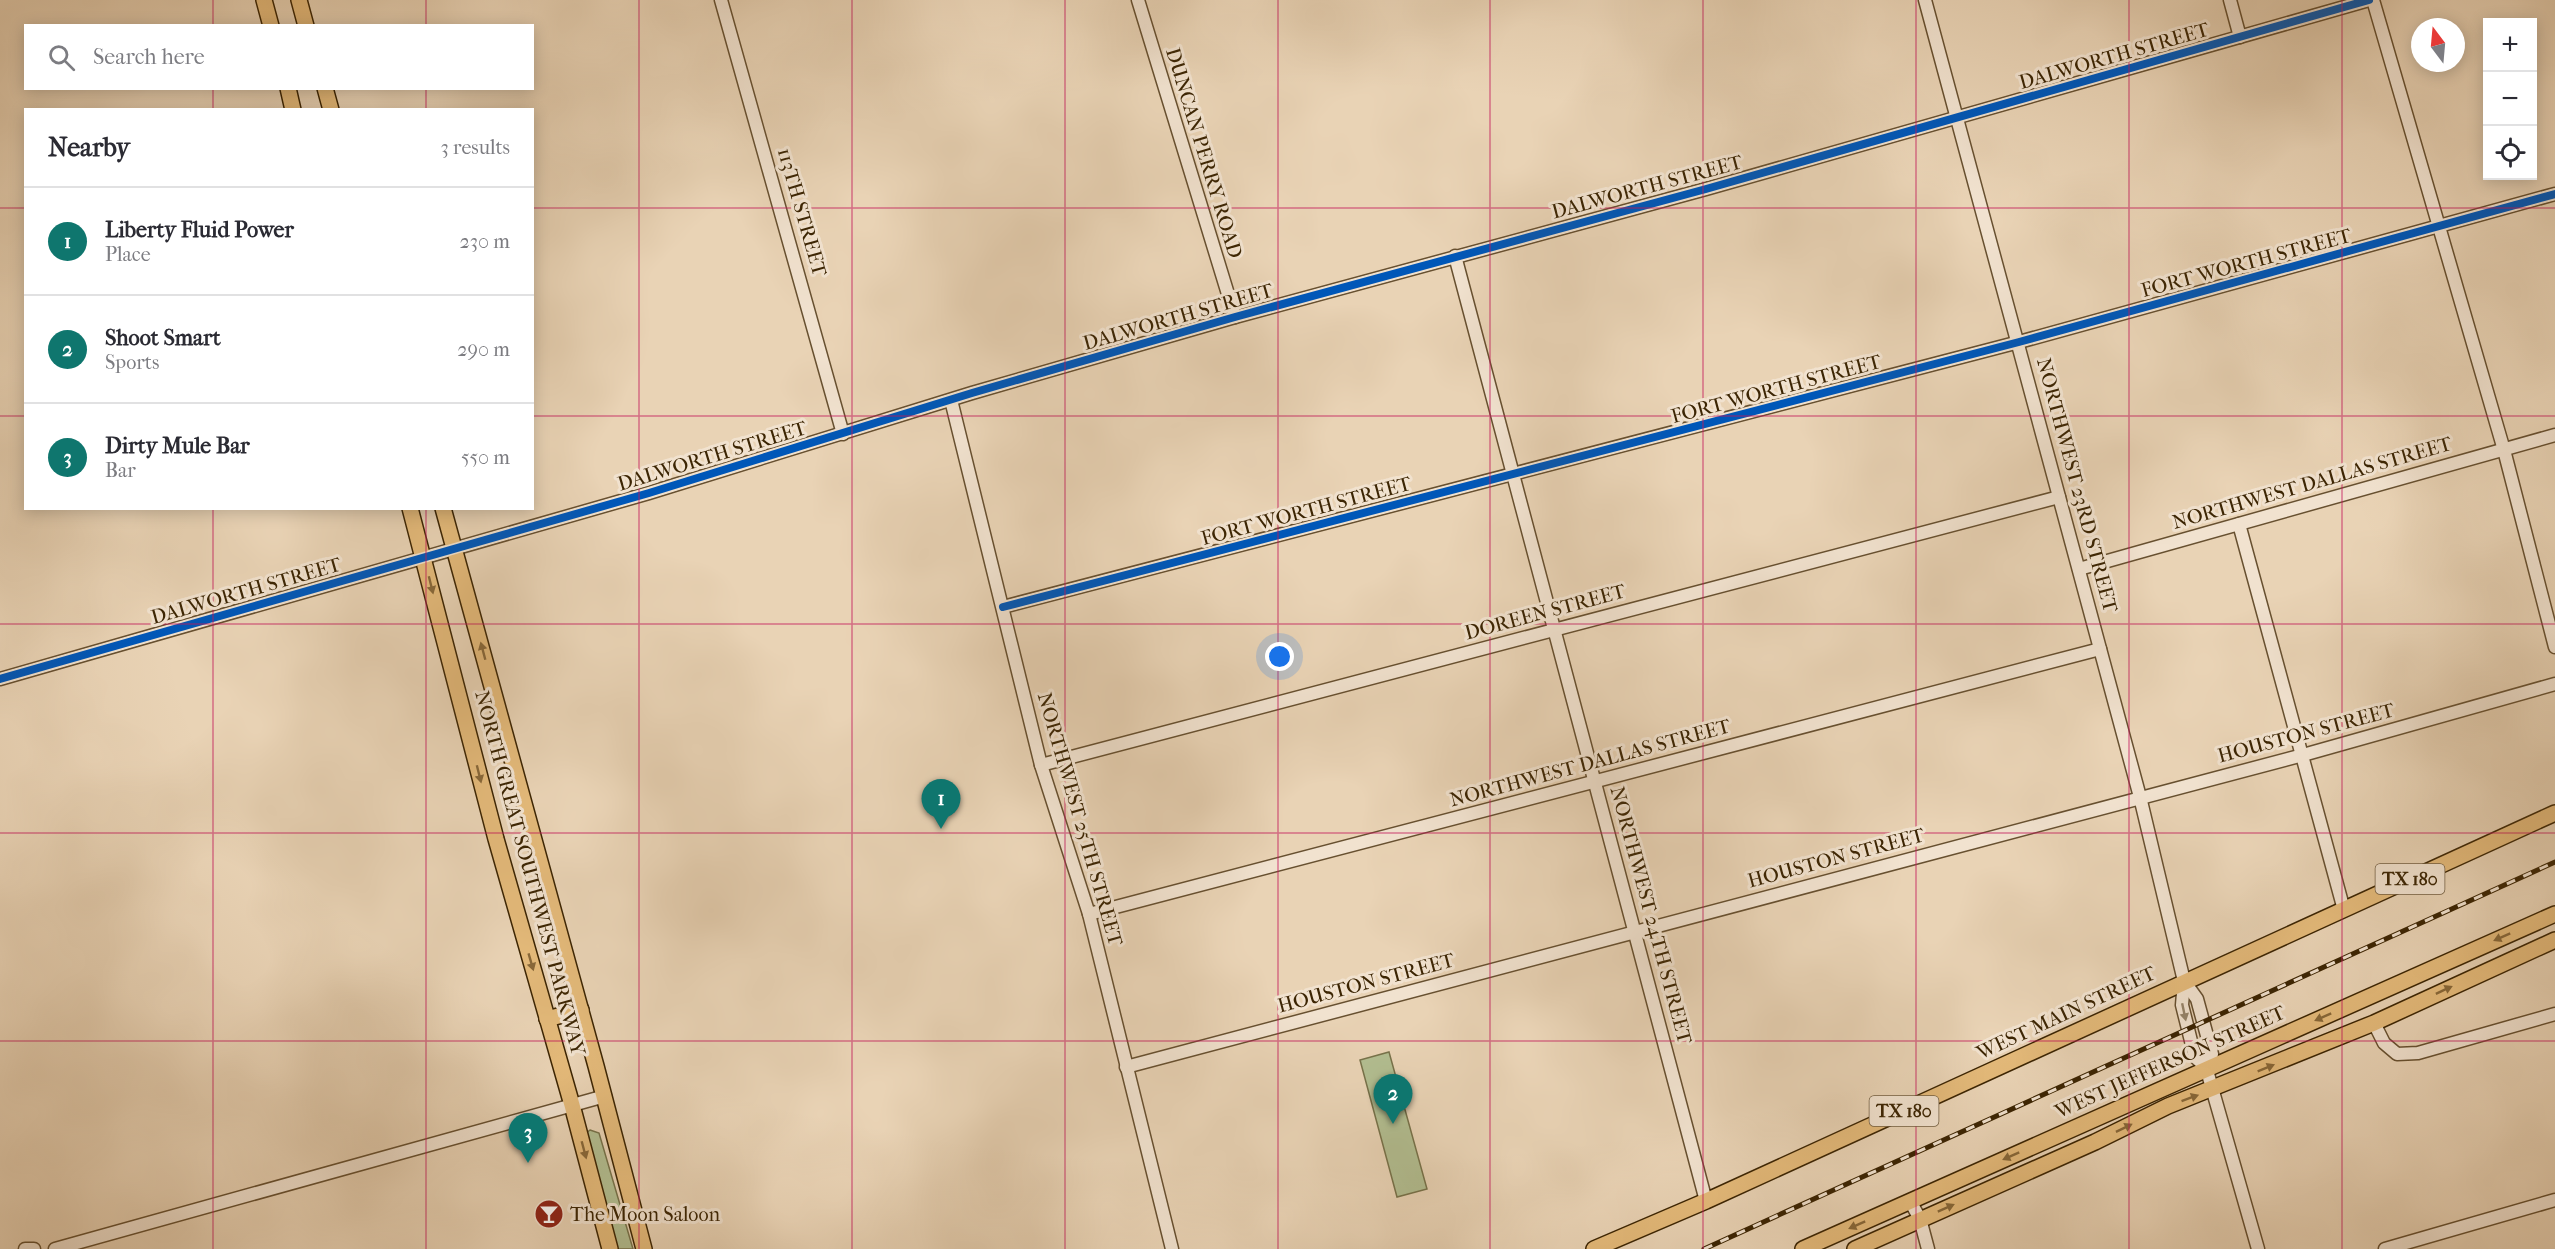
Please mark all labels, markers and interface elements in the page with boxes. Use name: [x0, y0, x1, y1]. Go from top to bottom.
street label: DALWORTH STREET: [2016, 18, 2212, 94]
north arrow: [2411, 18, 2465, 72]
map controls: [2483, 18, 2537, 180]
button: +: [2483, 18, 2537, 72]
search box: [24, 24, 534, 90]
icon: search: [45, 41, 78, 74]
text: Search here: [93, 44, 205, 70]
street label: DUNCAN PERRY ROAD: [1161, 45, 1247, 261]
button: −: [2483, 72, 2537, 126]
button: locate: [2483, 126, 2537, 180]
text: Nearby: [48, 132, 130, 163]
text: 3 results: [441, 136, 510, 159]
street label: 113TH STREET: [773, 145, 831, 279]
street label: DALWORTH STREET: [1549, 150, 1745, 224]
text: Liberty Fluid Power: [105, 217, 294, 243]
street label: FORT WORTH STREET: [2138, 224, 2354, 302]
text: 1: [64, 230, 71, 253]
text: 230 m: [460, 230, 510, 253]
text: Place: [105, 243, 151, 266]
street label: DALWORTH STREET: [1080, 279, 1276, 355]
text: Shoot Smart: [105, 325, 221, 351]
text: 2: [62, 338, 73, 361]
text: 290 m: [457, 338, 510, 361]
street label: FORT WORTH STREET: [1668, 350, 1884, 428]
text: Sports: [105, 351, 159, 374]
street label: NORTHWEST 23RD STREET: [2032, 355, 2122, 615]
street label: DALWORTH STREET: [615, 416, 810, 496]
street label: NORTHWEST DALLAS STREET: [2170, 432, 2455, 534]
text: Dirty Mule Bar: [105, 433, 250, 459]
text: 3: [63, 446, 72, 469]
text: 550 m: [461, 446, 510, 469]
text: Bar: [105, 459, 136, 482]
street label: FORT WORTH STREET: [1198, 472, 1414, 550]
street label: DALWORTH STREET: [148, 553, 344, 629]
one-way arrow: [427, 576, 437, 594]
street label: DOREEN STREET: [1462, 579, 1628, 645]
one-way arrow: [478, 642, 487, 660]
your location: [1265, 642, 1294, 671]
street label: NORTH GREAT SOUTHWEST PARKWAY: [470, 688, 590, 1059]
street label: NORTHWEST 25TH STREET: [1033, 690, 1127, 949]
street label: HOUSTON STREET: [2215, 698, 2397, 768]
street label: NORTHWEST DALLAS STREET: [1447, 714, 1733, 812]
one-way arrow: [475, 765, 484, 783]
pin: 1: [922, 780, 960, 829]
street label: NORTHWEST 24TH STREET: [1606, 784, 1697, 1047]
street label: HOUSTON STREET: [1745, 823, 1927, 893]
road number: TX 180: [2376, 864, 2444, 894]
one-way arrow: [2493, 933, 2510, 942]
street label: HOUSTON STREET: [1275, 948, 1457, 1018]
one-way arrow: [527, 953, 536, 971]
street label: WEST MAIN STREET: [1972, 961, 2160, 1065]
one-way arrow: [2436, 985, 2453, 994]
street label: WEST JEFFERSON STREET: [2050, 1001, 2289, 1124]
one-way arrow: [2180, 1002, 2189, 1021]
one-way arrow: [2314, 1012, 2332, 1022]
one-way arrow: [2257, 1063, 2275, 1073]
pin: 2: [1374, 1074, 1412, 1124]
one-way arrow: [2181, 1093, 2199, 1103]
road number: TX 180: [1870, 1096, 1938, 1126]
pin: 3: [508, 1114, 548, 1163]
one-way arrow: [2115, 1123, 2133, 1133]
one-way arrow: [580, 1141, 589, 1159]
one-way arrow: [2002, 1151, 2019, 1160]
bar icon: The Moon Saloon: [533, 1198, 565, 1230]
one-way arrow: [1937, 1202, 1955, 1212]
place label: The Moon Saloon: [570, 1203, 720, 1226]
one-way arrow: [1848, 1220, 1865, 1229]

